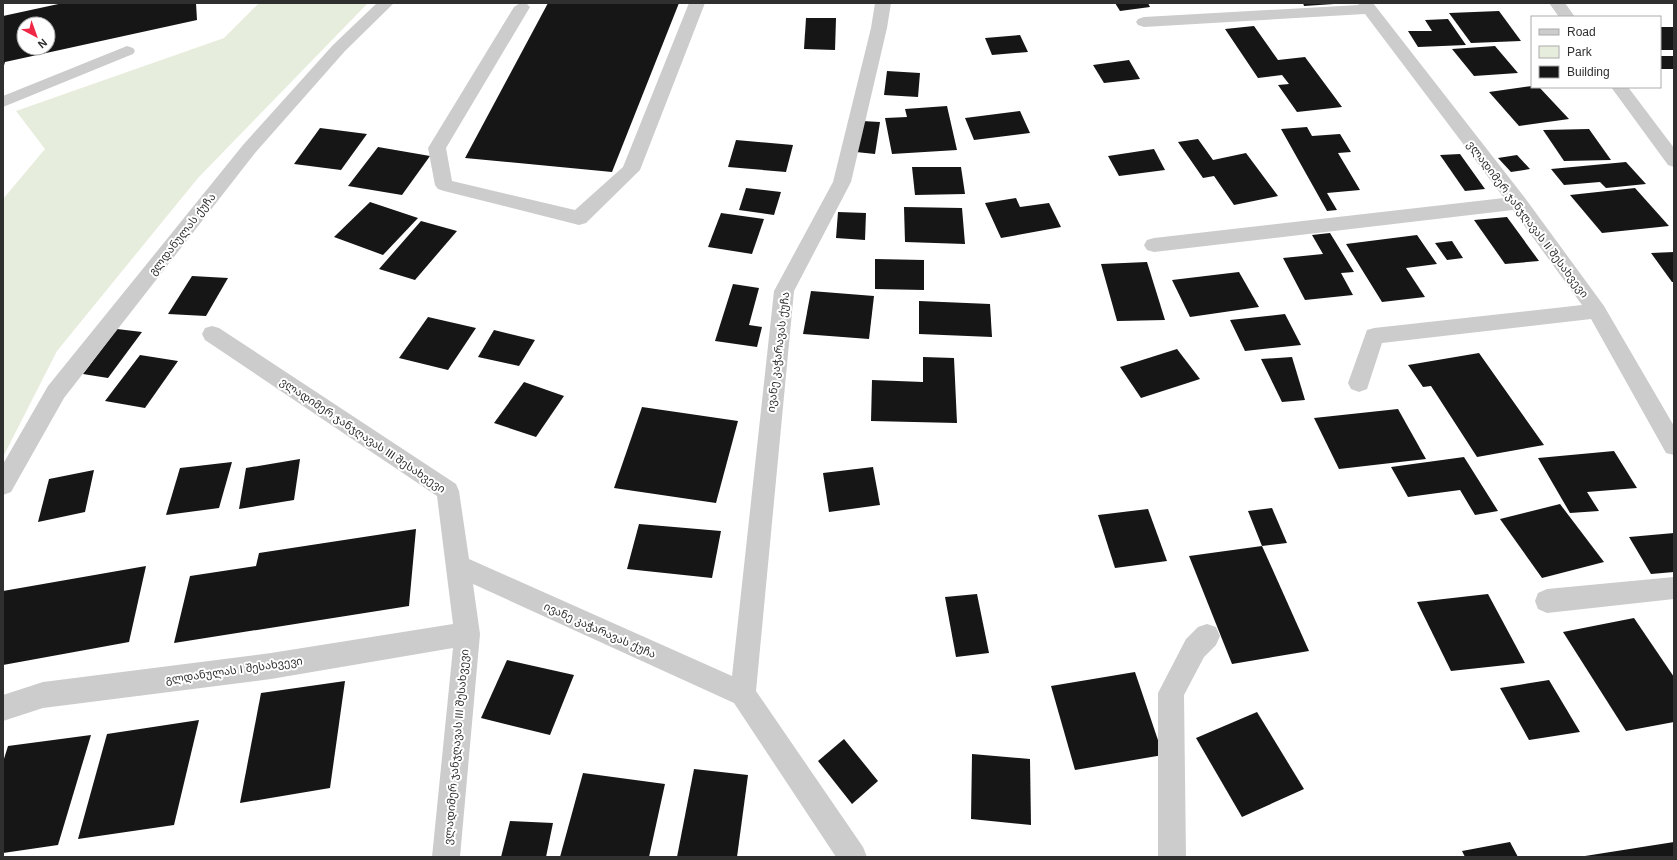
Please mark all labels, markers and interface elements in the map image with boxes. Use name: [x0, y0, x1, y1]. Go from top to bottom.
north arrow: [16, 16, 56, 56]
legend: [1531, 16, 1661, 88]
text: Road: [1567, 25, 1596, 39]
text: N: [36, 36, 49, 51]
text: Park: [1567, 45, 1593, 59]
text: Building: [1567, 65, 1610, 79]
street label: ვლადიმერ ჯანჯღავას II შესახვევი: [1464, 138, 1591, 300]
street label: გლდანულას ქუჩა: [146, 191, 218, 278]
street label: ივანე კაჭარავას ქუჩა: [765, 291, 792, 413]
street label: ვლადიმერ ჯანჯღავას III შესახვევი: [278, 375, 448, 496]
street label: ივანე კაჭარავას ქუჩა: [542, 600, 658, 661]
street label: ვლადიმერ ჯანჯღავას III შესახვევი: [441, 649, 472, 845]
street label: გლდანულას I შესახვევი: [165, 654, 304, 687]

